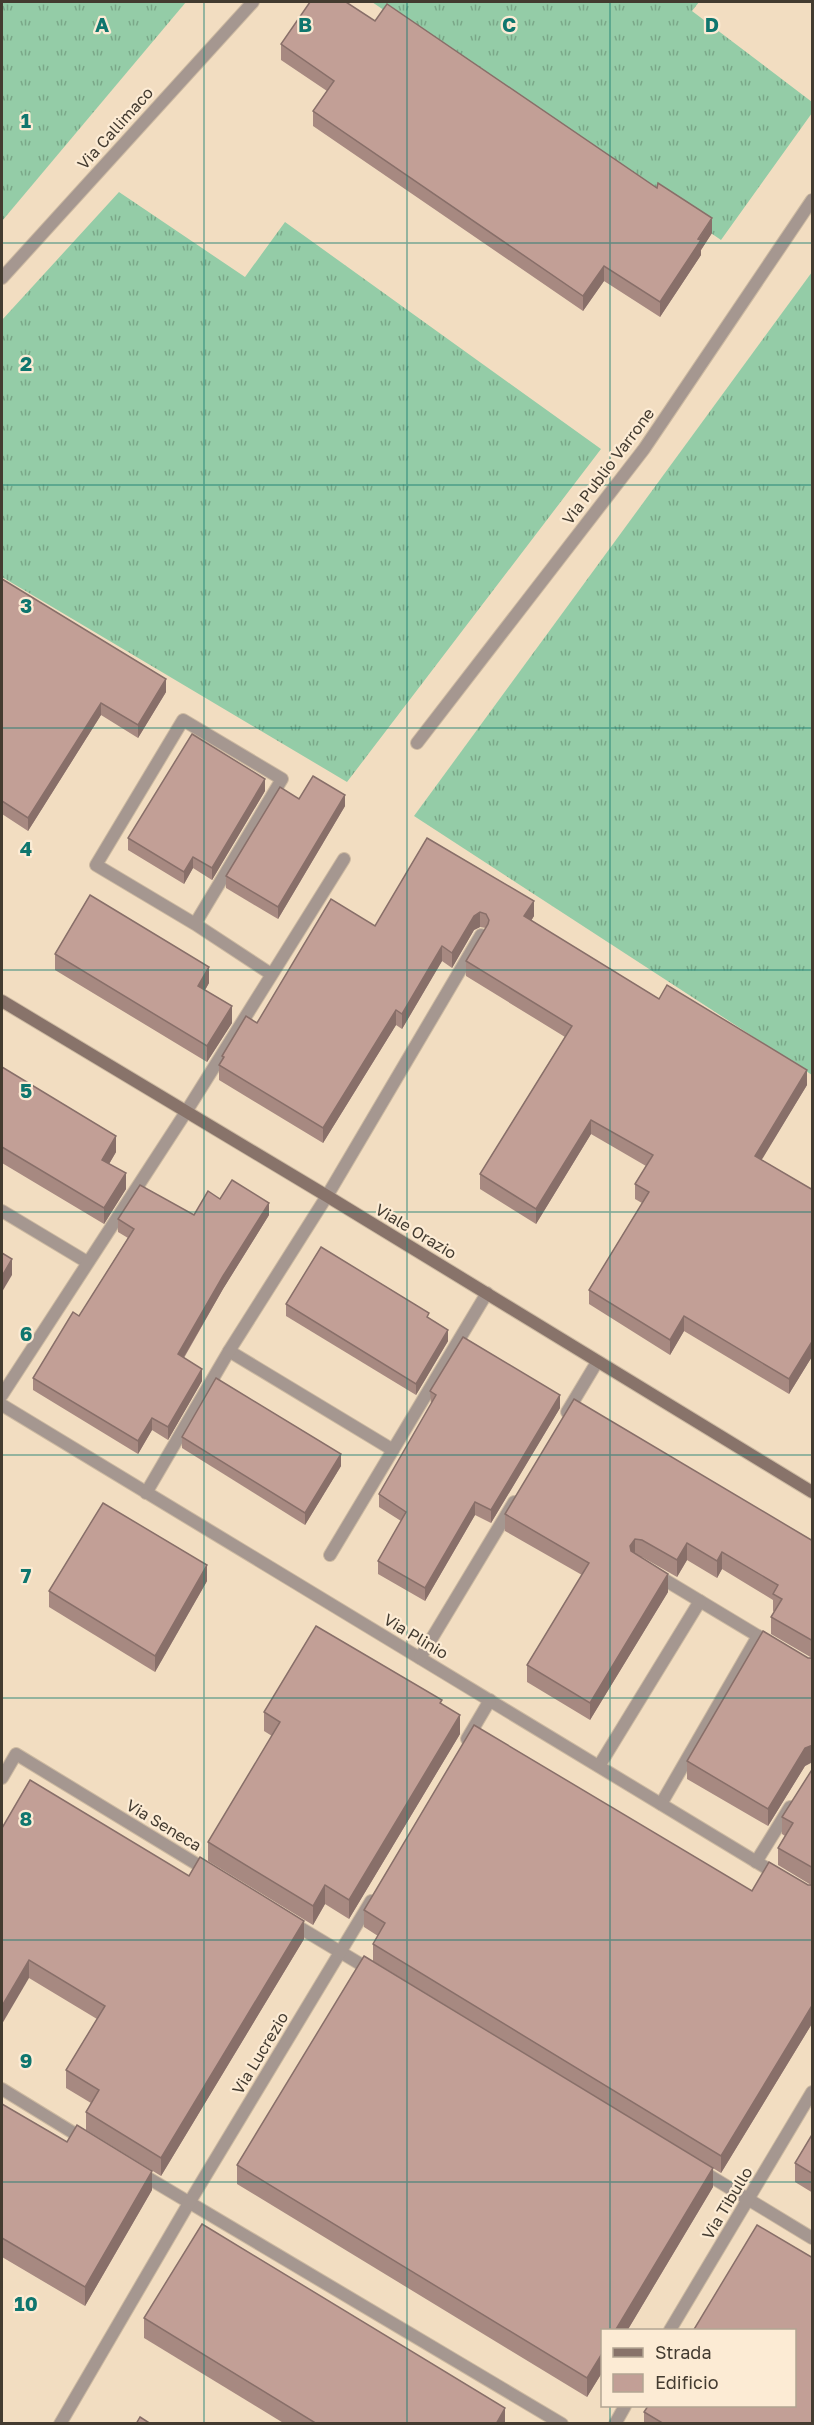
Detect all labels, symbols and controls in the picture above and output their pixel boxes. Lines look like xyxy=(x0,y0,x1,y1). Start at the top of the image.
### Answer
text: A xyxy=(95,12,109,36)
text: B xyxy=(298,12,312,36)
text: C xyxy=(502,12,516,36)
text: D xyxy=(705,12,719,36)
street label: Via Callimaco xyxy=(73,83,157,173)
text: 1 xyxy=(21,108,31,132)
text: 2 xyxy=(20,351,32,375)
street label: Via Publio Varrone xyxy=(558,404,658,528)
text: 3 xyxy=(20,593,32,617)
text: 4 xyxy=(20,836,32,860)
text: 5 xyxy=(20,1078,32,1102)
street label: Viale Orazio xyxy=(372,1199,460,1263)
text: 6 xyxy=(20,1321,32,1345)
text: 7 xyxy=(21,1563,32,1587)
street label: Via Plinio xyxy=(380,1609,452,1663)
street label: Via Seneca xyxy=(123,1795,205,1855)
text: 8 xyxy=(20,1806,32,1830)
street label: Via Lucrezio xyxy=(228,2008,292,2098)
text: 9 xyxy=(20,2048,32,2072)
street label: Via Tibullo xyxy=(697,2163,757,2243)
text: 10 xyxy=(14,2291,38,2315)
legend xyxy=(601,2329,796,2407)
text: Strada xyxy=(655,2341,712,2363)
text: Edificio xyxy=(655,2371,719,2393)

